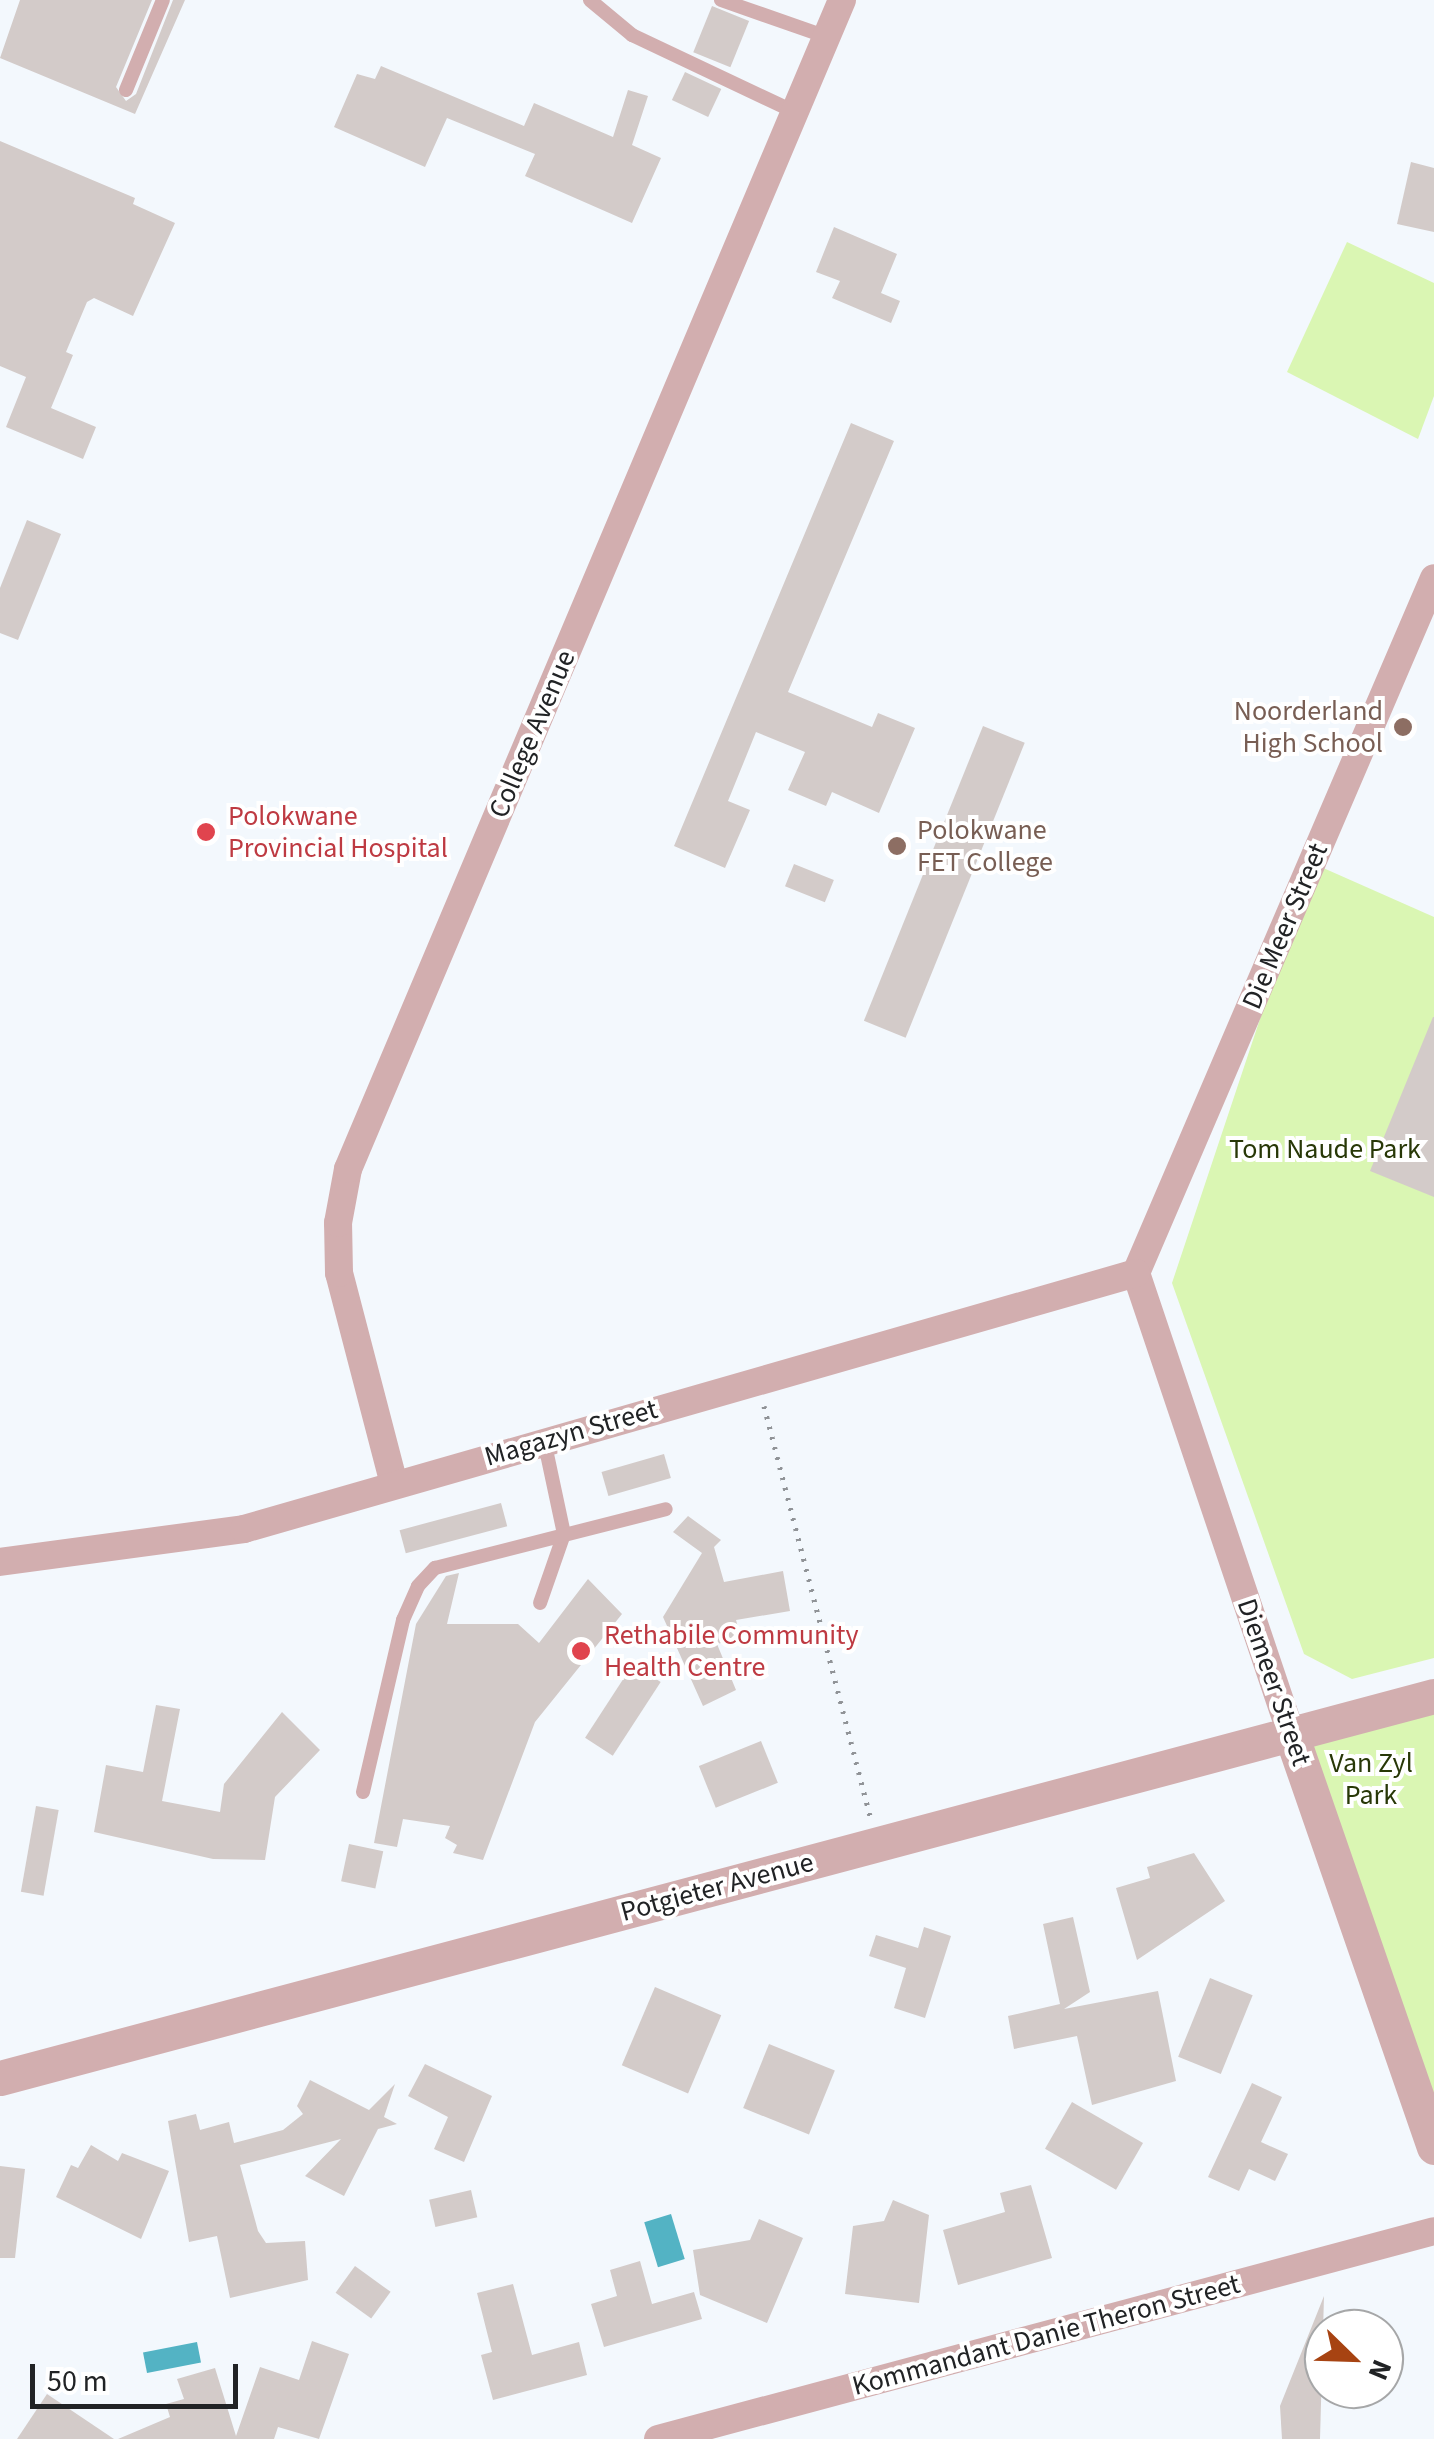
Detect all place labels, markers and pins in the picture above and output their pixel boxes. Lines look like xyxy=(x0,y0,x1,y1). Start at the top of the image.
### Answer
place label: Noorderland High School xyxy=(1234,694,1383,760)
marker: Noorderland High School xyxy=(1392,716,1414,738)
place label: Polokwane Provincial Hospital xyxy=(228,799,448,865)
place label: Polokwane FET College xyxy=(917,813,1053,879)
marker: Polokwane Provincial Hospital xyxy=(193,819,219,845)
marker: Polokwane FET College xyxy=(886,835,908,857)
place label: Rethabile Community Health Centre xyxy=(604,1618,859,1684)
marker: Rethabile Community Health Centre xyxy=(568,1638,594,1664)

